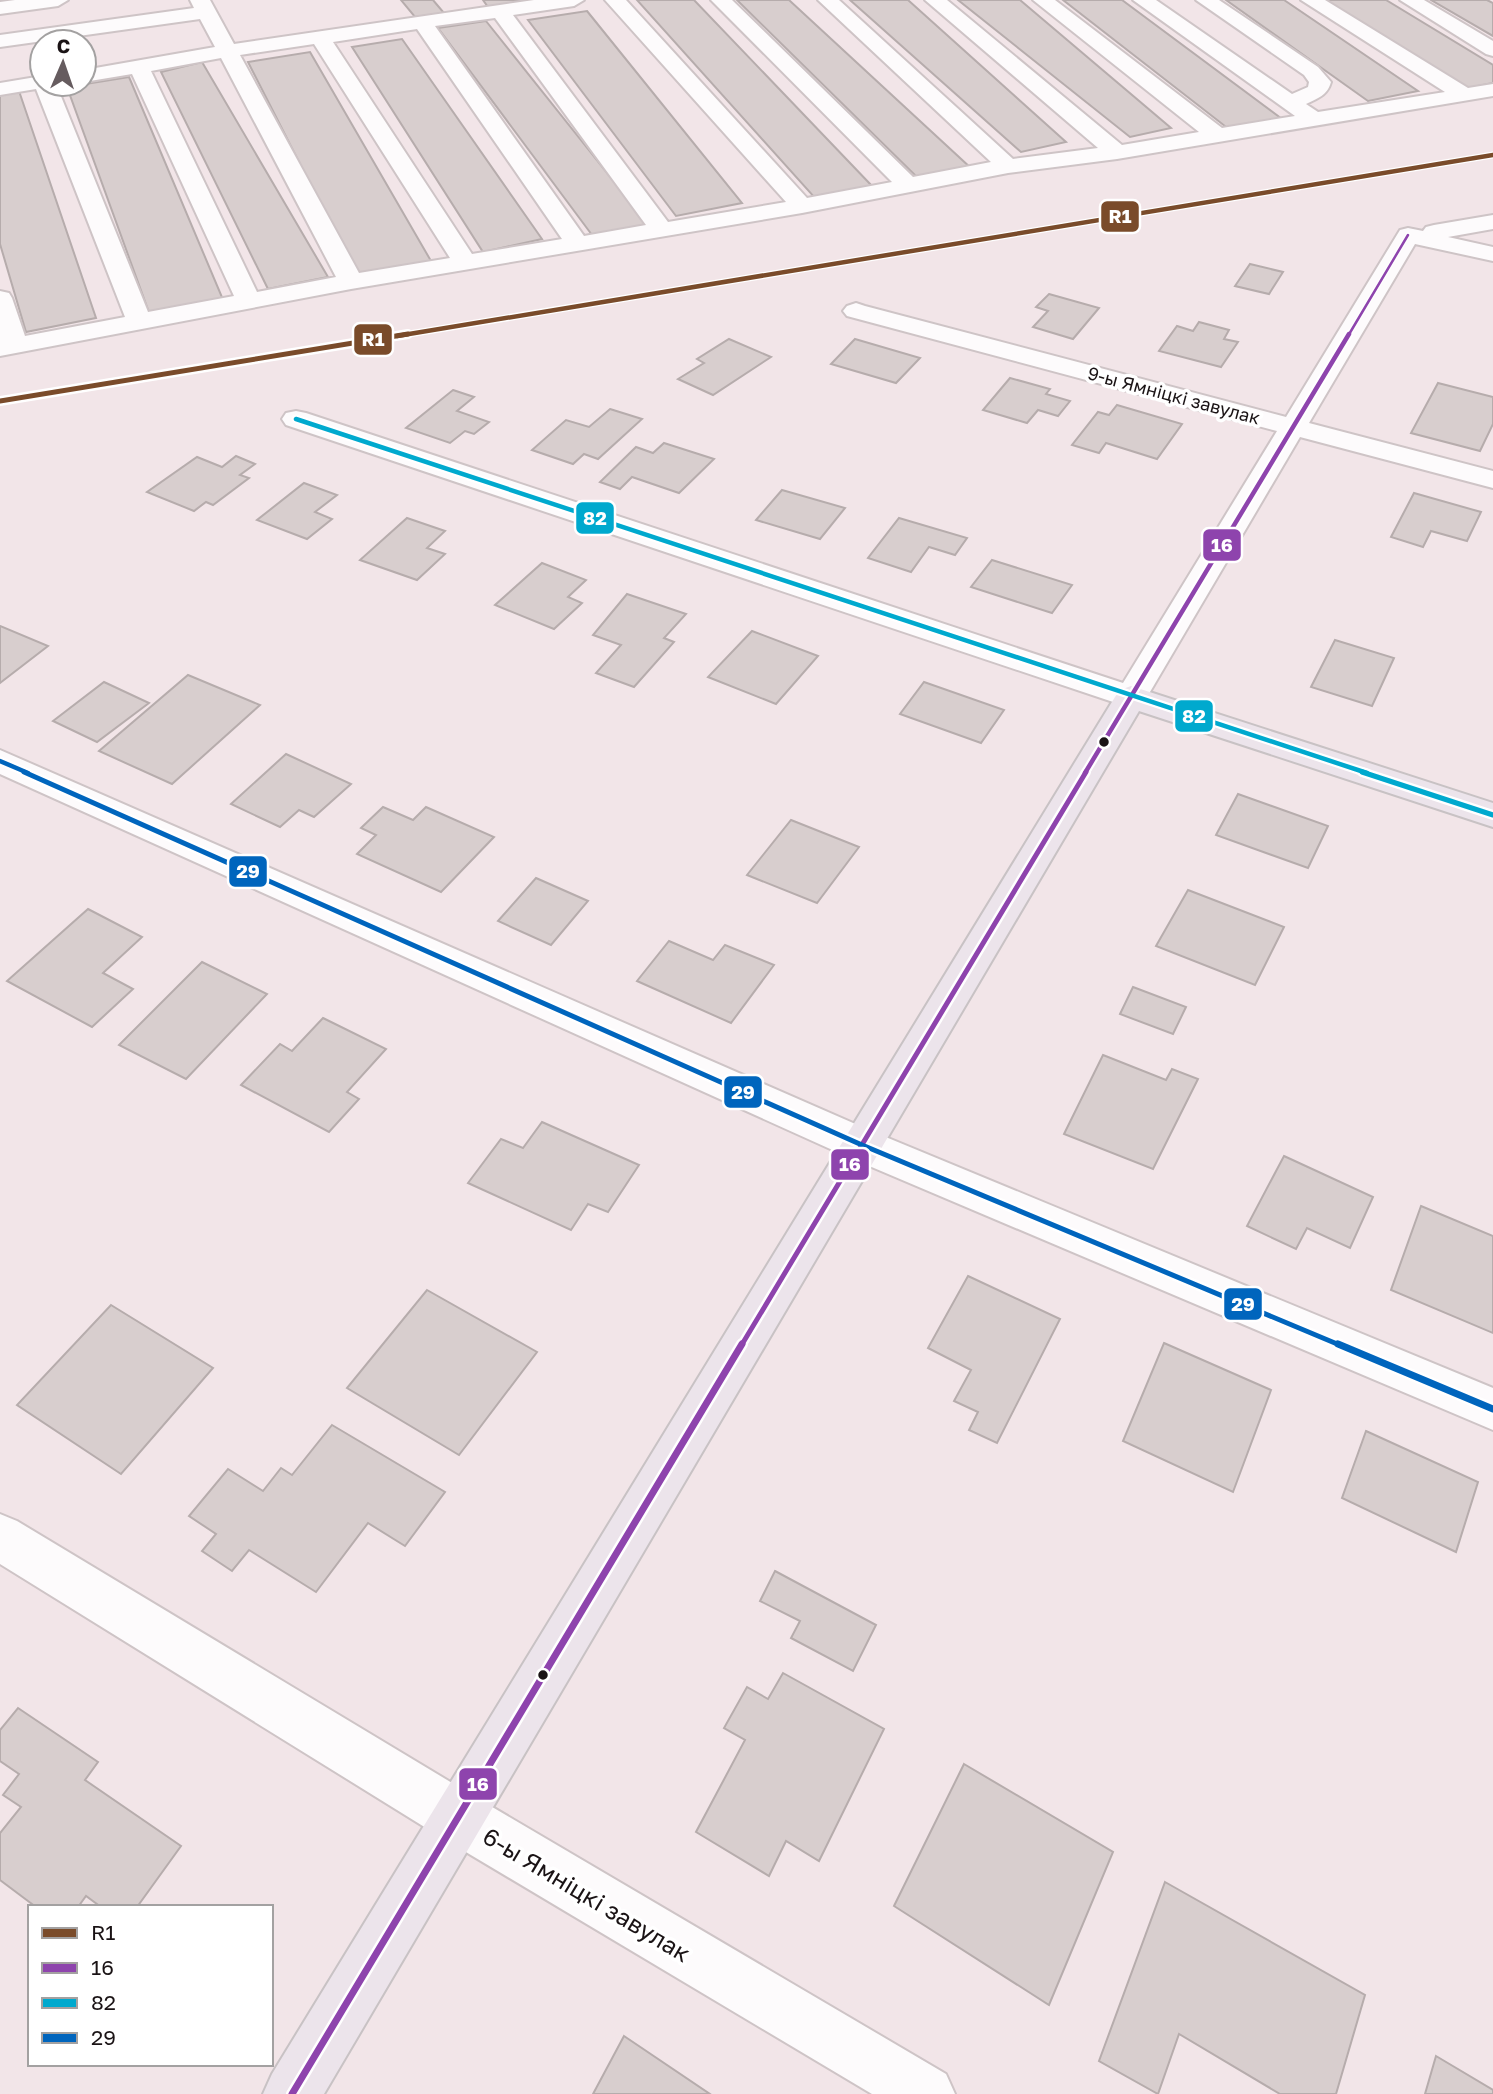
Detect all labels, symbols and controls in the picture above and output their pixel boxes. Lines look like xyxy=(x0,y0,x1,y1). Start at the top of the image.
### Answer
north arrow xyxy=(28,28,98,98)
text: С xyxy=(56,34,71,57)
line badge: R1 xyxy=(1100,200,1140,233)
text: R1 xyxy=(1109,204,1132,227)
line badge: R1 xyxy=(353,323,393,356)
text: R1 xyxy=(362,327,385,350)
street label: 9-ы Ямніцкі завулак xyxy=(1085,361,1263,429)
line badge: 82 xyxy=(575,501,615,535)
text: 82 xyxy=(583,506,607,529)
line badge: 16 xyxy=(1202,528,1242,562)
text: 16 xyxy=(1211,533,1233,556)
line badge: 82 xyxy=(1174,699,1214,733)
text: 82 xyxy=(1182,704,1206,727)
unlabelled marker xyxy=(1097,735,1111,749)
line badge: 29 xyxy=(228,855,268,888)
text: 29 xyxy=(236,859,260,882)
line badge: 29 xyxy=(723,1075,763,1109)
text: 29 xyxy=(731,1080,755,1103)
line badge: 16 xyxy=(830,1148,870,1181)
text: 16 xyxy=(839,1152,861,1175)
line badge: 29 xyxy=(1223,1287,1263,1321)
text: 29 xyxy=(1231,1292,1255,1315)
unlabelled marker xyxy=(536,1668,550,1682)
line badge: 16 xyxy=(458,1767,498,1801)
text: 16 xyxy=(467,1772,489,1795)
street label: 6-ы Ямніцкі завулак xyxy=(478,1821,696,1967)
legend xyxy=(28,1905,273,2066)
text: R1 xyxy=(91,1919,115,1945)
text: 16 xyxy=(91,1954,114,1980)
text: 82 xyxy=(91,1989,116,2015)
text: 29 xyxy=(91,2024,116,2050)

